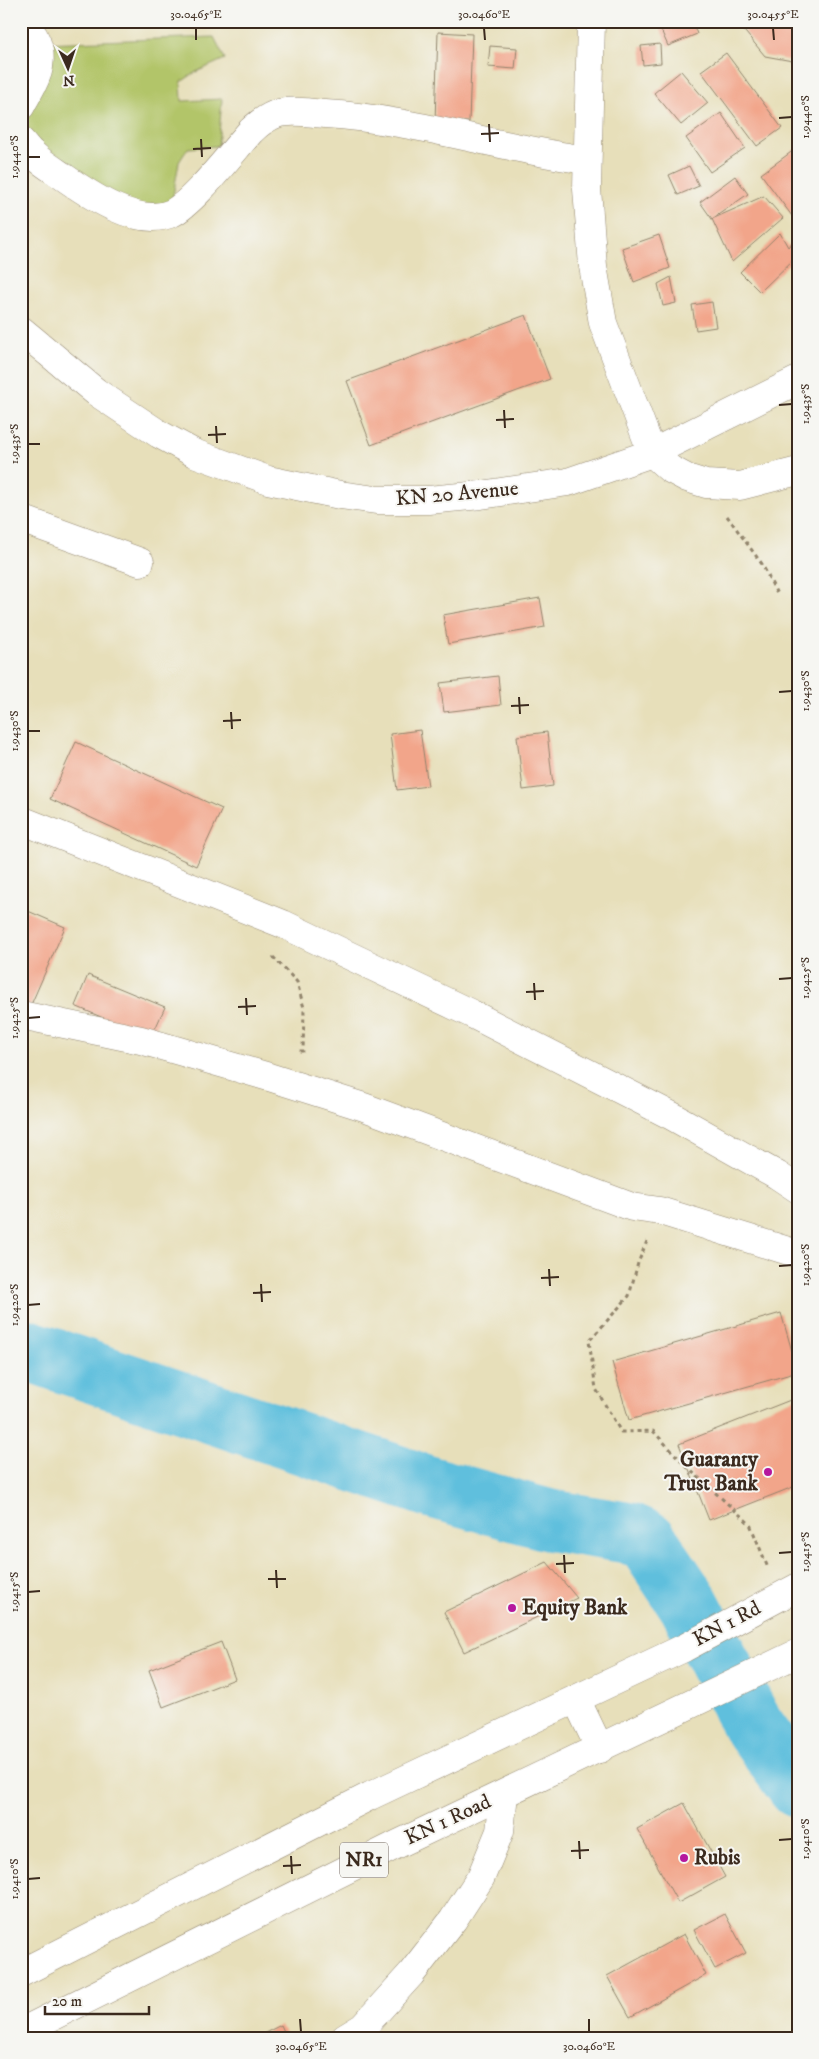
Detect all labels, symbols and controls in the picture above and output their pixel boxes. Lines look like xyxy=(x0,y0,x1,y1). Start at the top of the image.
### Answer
text: 30.0465°E xyxy=(170,7,222,22)
text: 30.0460°E xyxy=(458,7,511,22)
text: 30.0455°E xyxy=(747,7,799,22)
north arrow xyxy=(42,42,92,92)
text: N xyxy=(62,71,75,89)
text: 1.9440°S xyxy=(798,95,813,139)
text: 1.9440°S xyxy=(7,135,22,179)
text: 1.9435°S xyxy=(798,384,813,424)
text: 1.9435°S xyxy=(7,424,22,464)
street label: KN 20 Avenue xyxy=(395,476,520,512)
text: 1.9430°S xyxy=(798,670,813,712)
text: 1.9430°S xyxy=(7,710,22,752)
text: 1.9425°S xyxy=(798,957,813,999)
text: 1.9425°S xyxy=(7,997,22,1039)
text: 1.9420°S xyxy=(798,1244,813,1286)
text: 1.9420°S xyxy=(7,1284,22,1326)
place label: Guaranty Trust Bank xyxy=(663,1447,759,1497)
marker: Guaranty Trust Bank xyxy=(762,1466,774,1478)
text: 1.9415°S xyxy=(798,1532,813,1572)
text: 1.9415°S xyxy=(7,1572,22,1612)
place label: Equity Bank xyxy=(522,1595,628,1621)
street label: KN 1 Rd xyxy=(689,1595,766,1653)
marker: Equity Bank xyxy=(506,1602,518,1614)
street label: KN 1 Road xyxy=(401,1789,496,1851)
text: 1.9410°S xyxy=(798,1818,813,1860)
road number: NR1 xyxy=(340,1842,388,1878)
place label: Rubis xyxy=(694,1845,740,1871)
marker: Rubis xyxy=(678,1852,690,1864)
text: 1.9410°S xyxy=(7,1858,22,1900)
scale bar xyxy=(45,1984,149,2016)
text: 20 m xyxy=(52,1992,82,2011)
text: 30.0465°E xyxy=(275,2039,327,2054)
text: 30.0460°E xyxy=(563,2039,616,2054)

